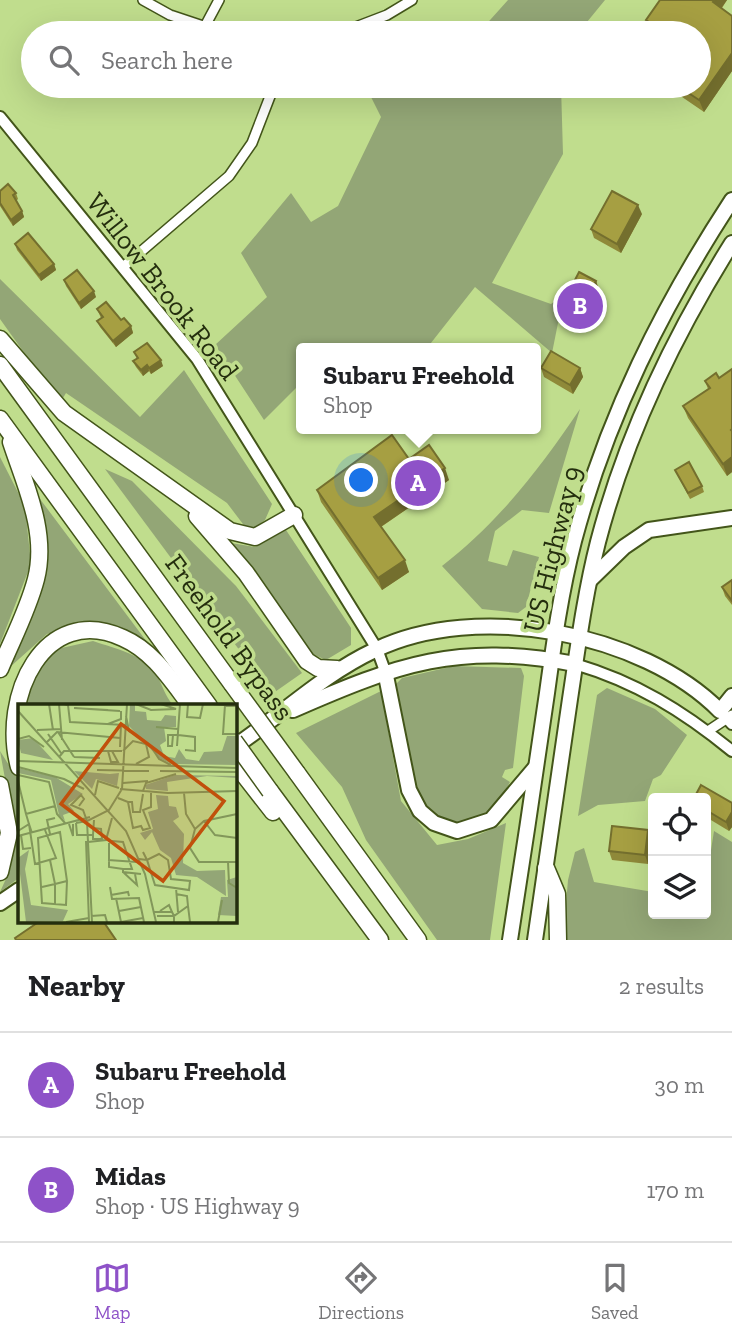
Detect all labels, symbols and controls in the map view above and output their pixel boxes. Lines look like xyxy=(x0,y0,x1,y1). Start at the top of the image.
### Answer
search box xyxy=(21,21,711,98)
icon: search xyxy=(45,41,83,79)
text: Search here xyxy=(101,44,233,76)
street label: Willow Brook Road xyxy=(79,186,246,386)
pin: B xyxy=(557,280,603,332)
popup xyxy=(296,343,541,434)
text: Subaru Freehold xyxy=(323,359,514,391)
text: Shop xyxy=(323,391,373,419)
pin: A xyxy=(395,457,441,509)
your location xyxy=(344,463,378,497)
street label: US Highway 9 xyxy=(516,463,589,636)
street label: Freehold Bypass xyxy=(158,548,301,727)
inset map xyxy=(18,704,236,922)
map controls xyxy=(648,793,711,919)
button: locate xyxy=(648,793,711,856)
button: layers xyxy=(648,856,711,919)
text: Nearby xyxy=(28,968,125,1004)
text: 2 results xyxy=(619,972,704,1000)
text: Subaru Freehold xyxy=(95,1055,286,1087)
text: A xyxy=(43,1071,59,1099)
text: 30 m xyxy=(654,1071,704,1099)
text: Shop xyxy=(95,1087,145,1115)
text: Midas xyxy=(95,1160,166,1192)
text: B xyxy=(44,1176,58,1204)
text: 170 m xyxy=(646,1176,704,1204)
text: Shop · US Highway 9 xyxy=(95,1192,300,1220)
tab: Map xyxy=(93,1259,131,1324)
tab: Directions xyxy=(318,1259,404,1324)
tab: Saved xyxy=(591,1259,639,1324)

